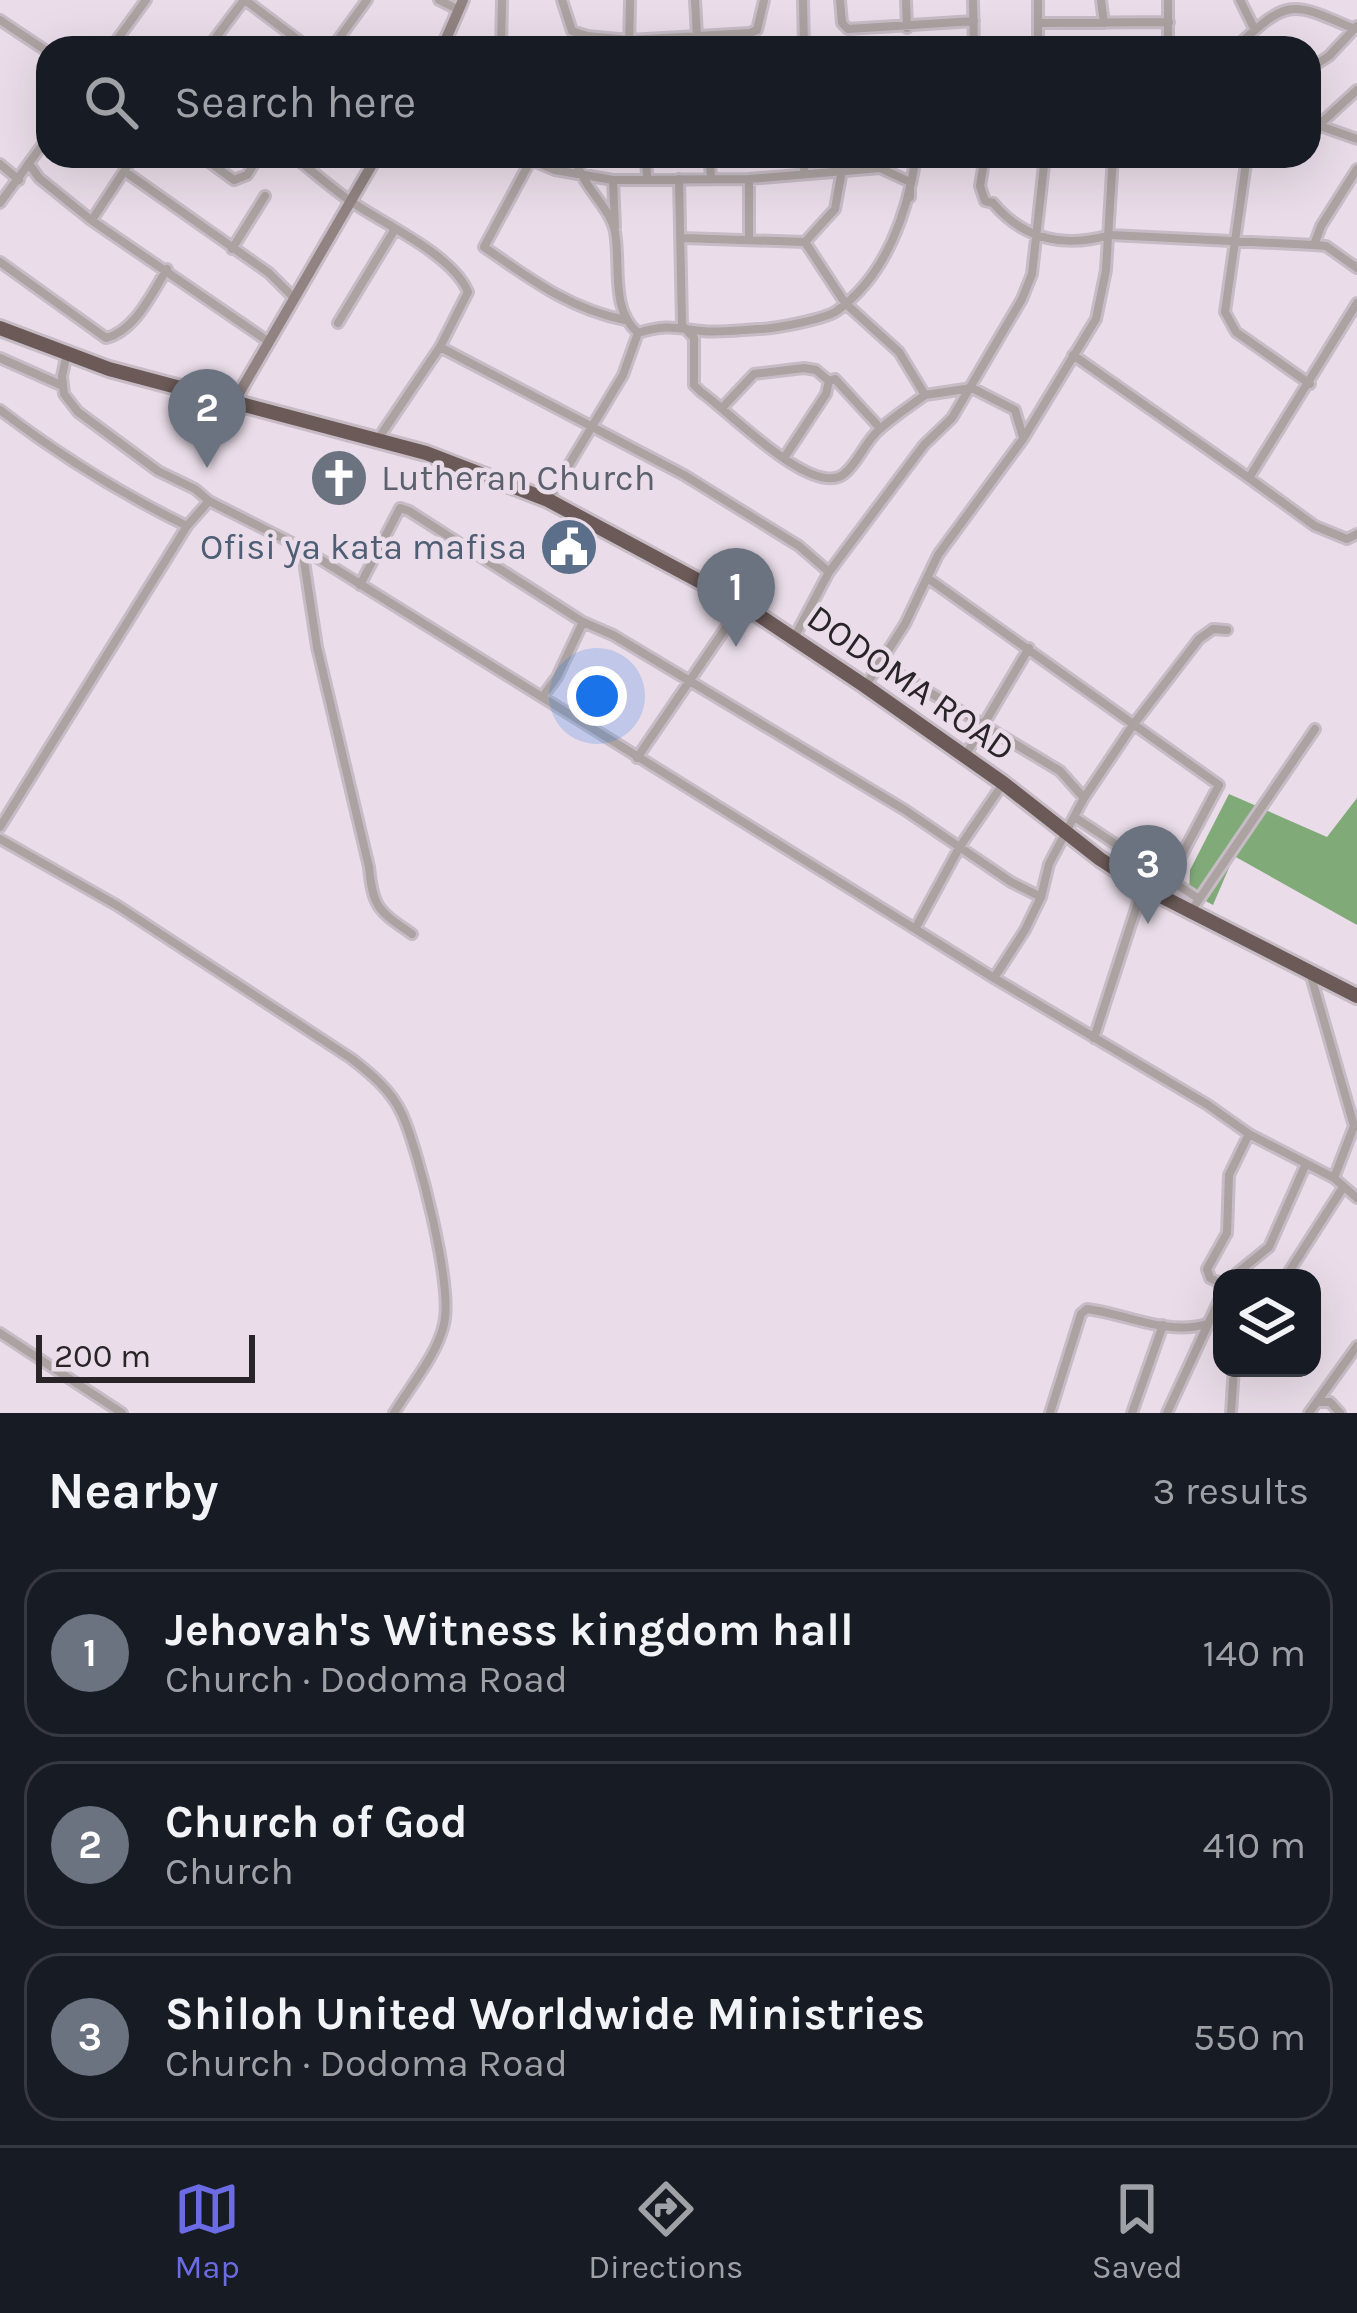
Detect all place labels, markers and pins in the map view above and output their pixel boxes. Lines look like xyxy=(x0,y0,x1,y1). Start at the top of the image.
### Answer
pin: 2 xyxy=(168,369,246,468)
church icon: Lutheran Church xyxy=(308,447,370,509)
place label: Lutheran Church xyxy=(381,457,655,499)
public building icon: Ofisi ya kata mafisa xyxy=(538,516,600,578)
place label: Ofisi ya kata mafisa xyxy=(200,526,527,568)
pin: 1 xyxy=(697,548,775,647)
pin: 3 xyxy=(1109,825,1187,924)

